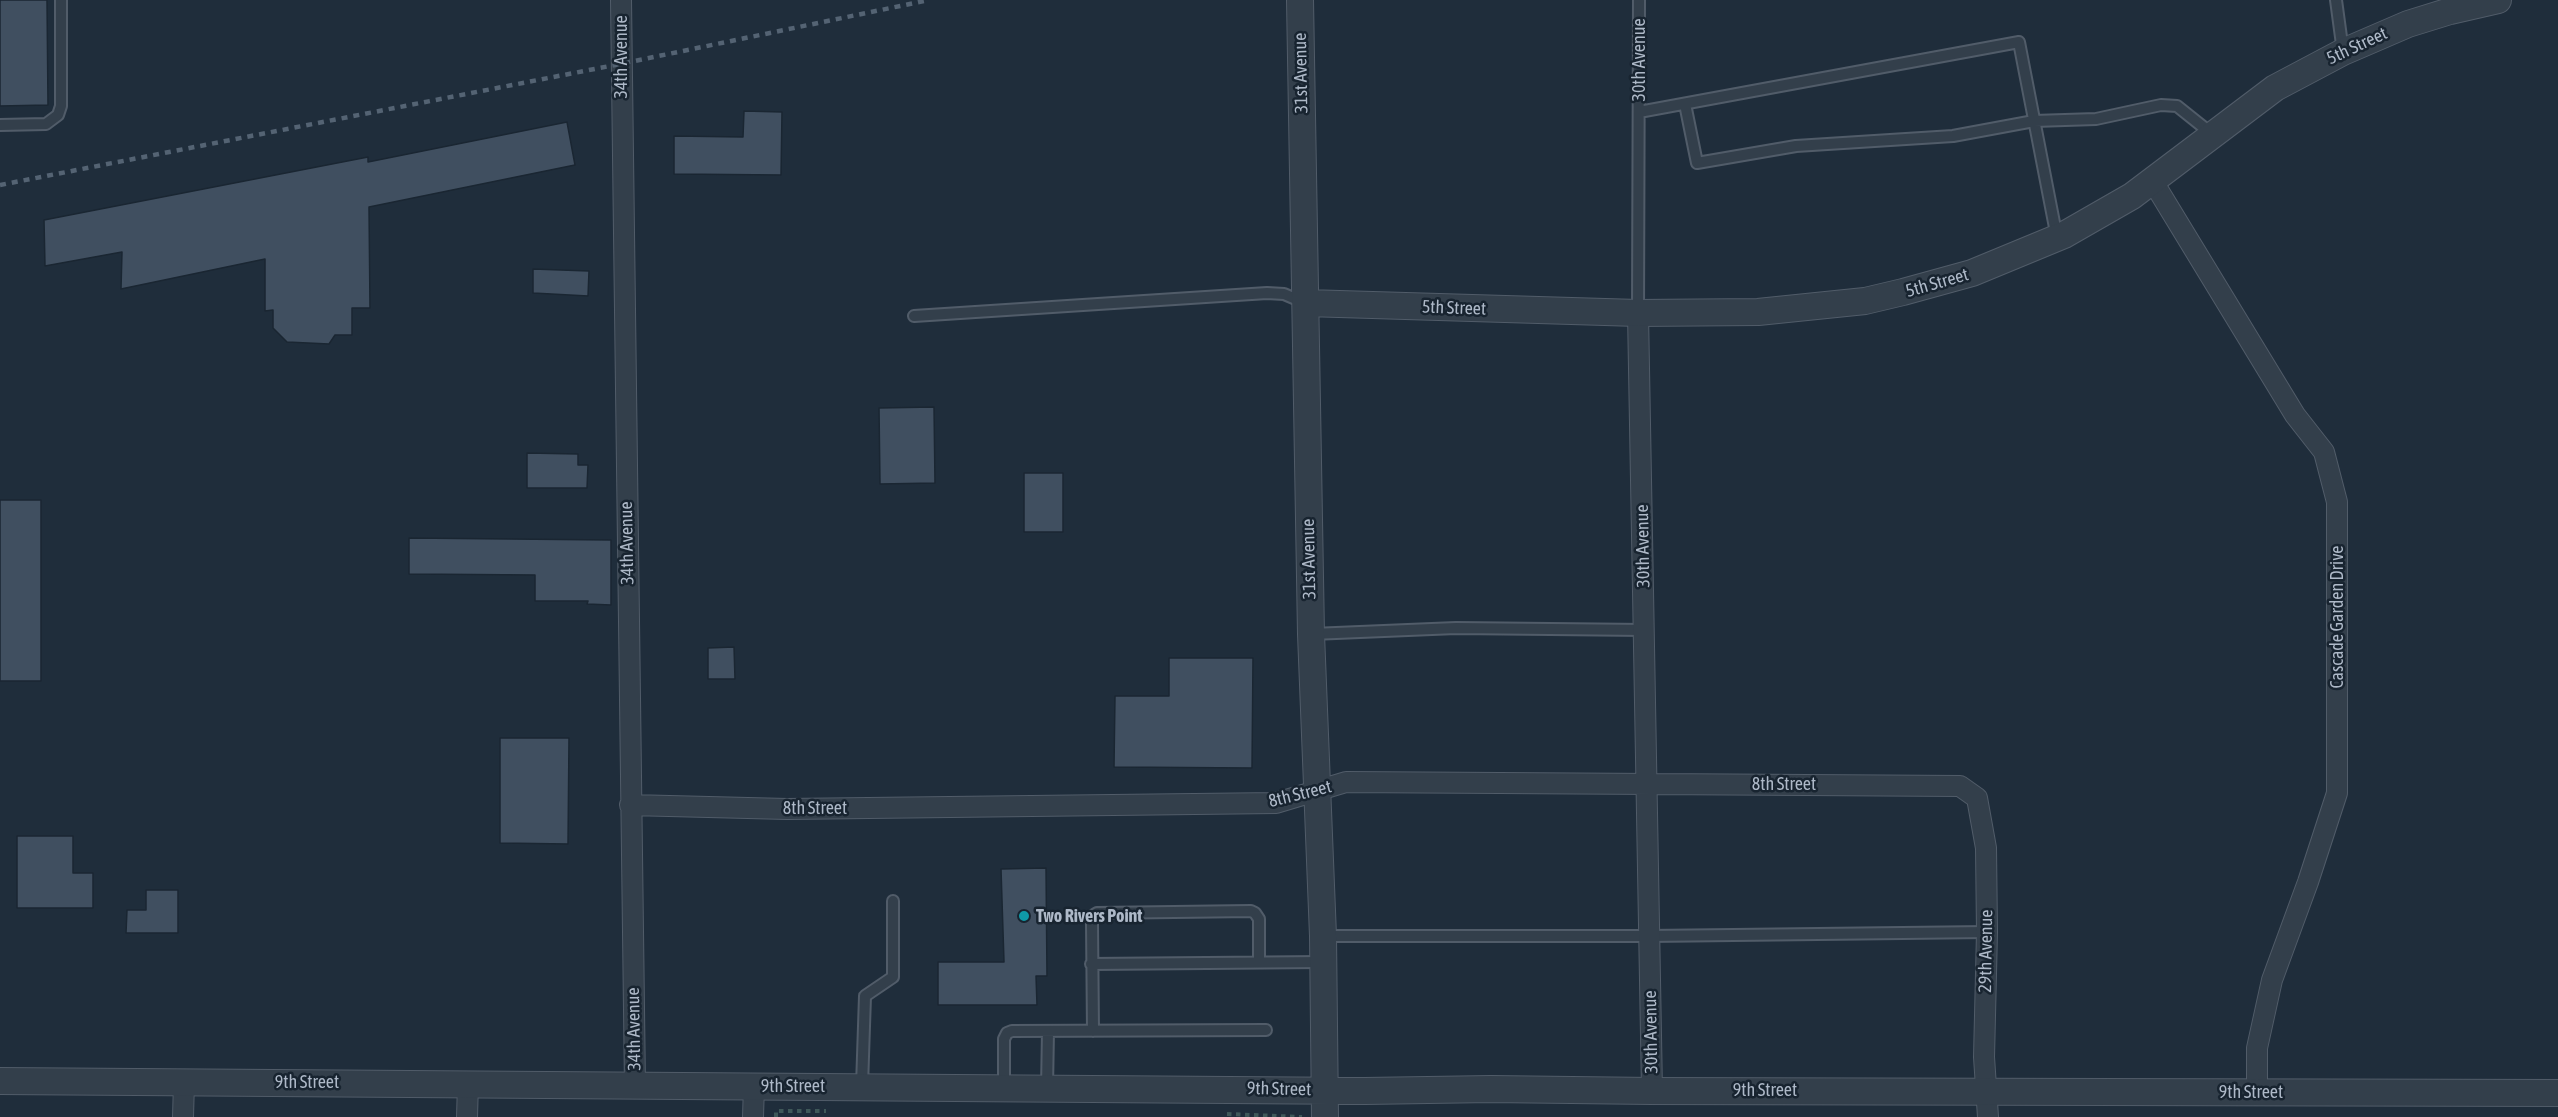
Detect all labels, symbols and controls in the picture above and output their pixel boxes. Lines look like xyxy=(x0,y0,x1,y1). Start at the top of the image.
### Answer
street label: 34th Avenue xyxy=(610,15,632,99)
street label: 30th Avenue xyxy=(1628,18,1650,102)
street label: 5th Street xyxy=(2323,23,2391,69)
street label: 31st Avenue xyxy=(1289,32,1313,114)
street label: 5th Street xyxy=(1903,264,1971,302)
street label: 5th Street xyxy=(1421,296,1487,320)
street label: 34th Avenue xyxy=(615,501,639,585)
street label: 30th Avenue xyxy=(1631,504,1655,588)
street label: 31st Avenue xyxy=(1297,518,1321,600)
street label: Cascade Garden Drive xyxy=(2326,545,2348,689)
street label: 8th Street xyxy=(1752,773,1816,795)
street label: 8th Street xyxy=(1266,776,1334,812)
street label: 8th Street xyxy=(783,797,847,819)
place label: Two Rivers Point xyxy=(1036,905,1143,927)
marker: Two Rivers Point xyxy=(1017,909,1031,923)
street label: 29th Avenue xyxy=(1974,909,1998,993)
street label: 34th Avenue xyxy=(622,987,646,1071)
street label: 30th Avenue xyxy=(1639,990,1663,1074)
street label: 9th Street xyxy=(275,1071,339,1093)
street label: 9th Street xyxy=(761,1075,825,1097)
street label: 9th Street xyxy=(1247,1078,1311,1100)
street label: 9th Street xyxy=(1733,1079,1797,1101)
street label: 9th Street xyxy=(2219,1081,2283,1103)

